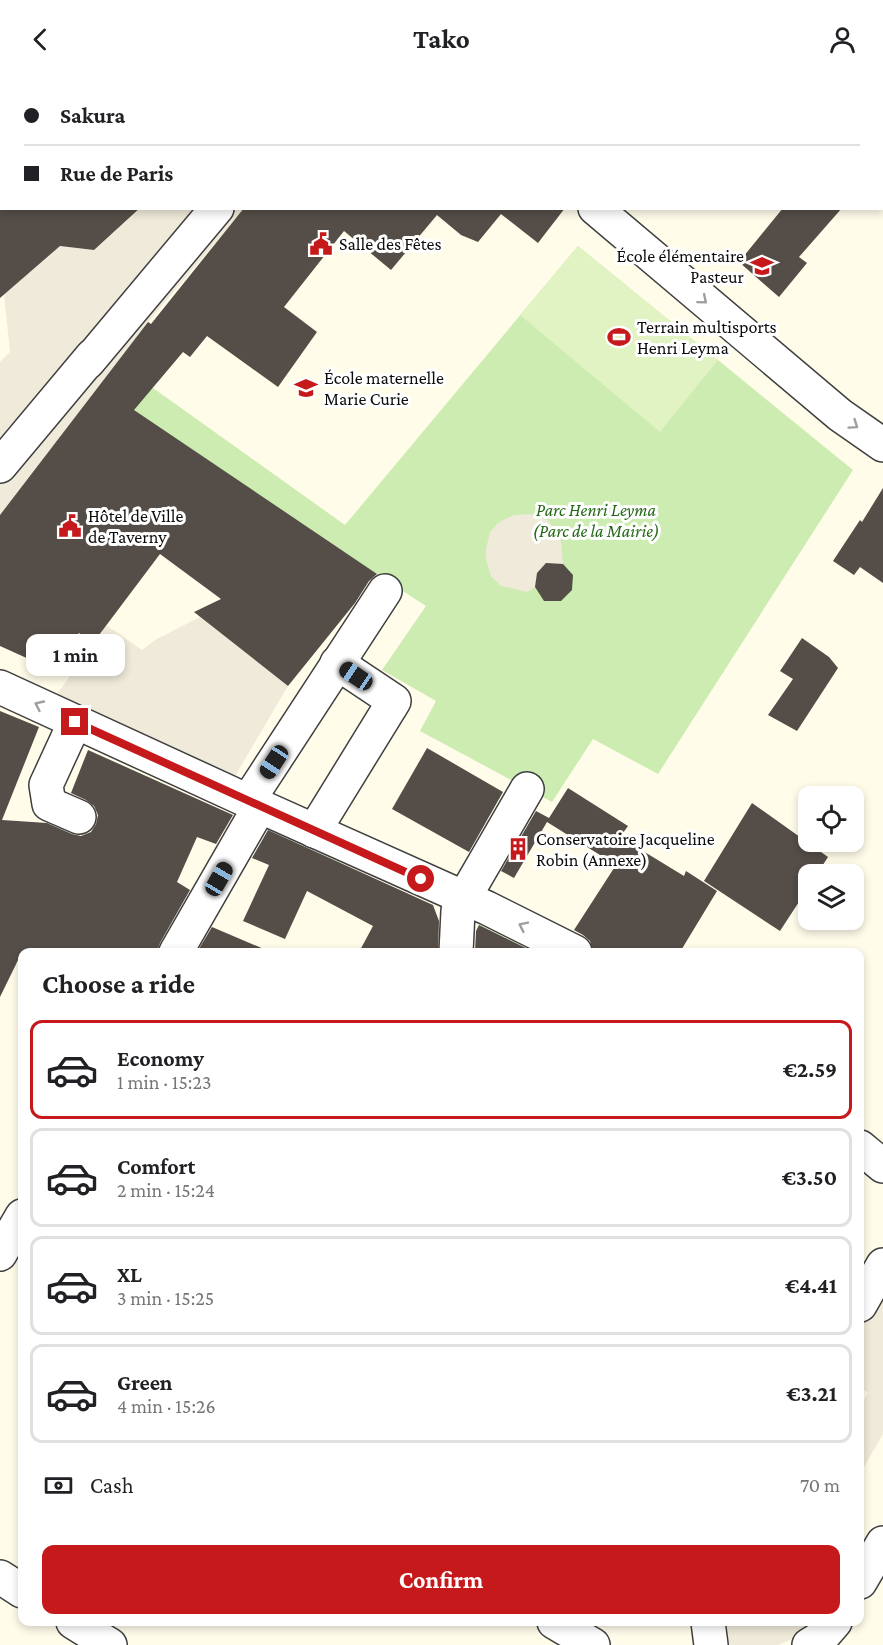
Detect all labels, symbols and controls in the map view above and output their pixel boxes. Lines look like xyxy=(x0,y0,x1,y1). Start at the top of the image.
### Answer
icon: back xyxy=(24,23,57,56)
icon: person xyxy=(826,23,859,56)
text: Tako xyxy=(413,24,470,54)
text: Sakura xyxy=(60,103,125,128)
text: Rue de Paris xyxy=(60,161,173,186)
public building icon: Salle des Fêtes xyxy=(308,231,334,257)
place label: Salle des Fêtes xyxy=(339,234,442,254)
place label: École élémentaire Pasteur xyxy=(616,246,745,287)
school or university icon: École élémentaire Pasteur xyxy=(749,253,775,279)
one-way arrow xyxy=(696,293,707,304)
place label: Terrain multisports Henri Leyma xyxy=(637,317,777,358)
sports icon: Terrain multisports Henri Leyma xyxy=(606,324,632,350)
place label: École maternelle Marie Curie xyxy=(324,368,444,409)
school or university icon: École maternelle Marie Curie xyxy=(293,375,319,401)
one-way arrow xyxy=(847,418,858,429)
park label: Parc Henri Leyma (Parc de la Mairie) xyxy=(533,500,659,542)
place label: Hôtel de Ville de Taverny xyxy=(88,506,184,547)
public building icon: Hôtel de Ville de Taverny xyxy=(57,513,83,539)
callout: 1 min xyxy=(26,635,124,677)
text: 1 min xyxy=(53,644,98,666)
car xyxy=(336,658,376,694)
one-way arrow xyxy=(35,700,46,712)
route end xyxy=(61,708,88,735)
car xyxy=(257,742,291,782)
map controls xyxy=(798,786,864,930)
button: locate xyxy=(798,786,864,852)
place label: Conservatoire Jacqueline Robin (Annexe) xyxy=(536,829,715,871)
building icon: Conservatoire Jacqueline Robin (Annexe) xyxy=(505,836,531,862)
car xyxy=(202,859,236,899)
button: layers xyxy=(798,864,864,930)
route start xyxy=(407,865,434,892)
one-way arrow xyxy=(518,922,529,933)
text: Choose a ride xyxy=(42,969,195,999)
icon: car xyxy=(45,1043,99,1097)
text: Economy xyxy=(117,1046,204,1071)
text: €2.59 xyxy=(783,1057,837,1082)
text: 1 min · 15:23 xyxy=(117,1071,211,1093)
icon: car xyxy=(45,1151,99,1205)
text: Comfort xyxy=(117,1154,195,1179)
text: €3.50 xyxy=(782,1165,837,1190)
text: 2 min · 15:24 xyxy=(117,1179,215,1201)
icon: car xyxy=(45,1259,99,1313)
text: XL xyxy=(117,1262,142,1287)
text: €4.41 xyxy=(785,1273,837,1298)
text: 3 min · 15:25 xyxy=(117,1287,214,1309)
icon: car xyxy=(45,1367,99,1421)
text: Green xyxy=(117,1370,173,1395)
text: €3.21 xyxy=(786,1381,837,1406)
text: 4 min · 15:26 xyxy=(117,1395,216,1417)
icon: cash xyxy=(42,1469,75,1502)
text: Cash xyxy=(90,1473,134,1498)
text: 70 m xyxy=(800,1474,840,1496)
button: Confirm xyxy=(42,1545,840,1614)

